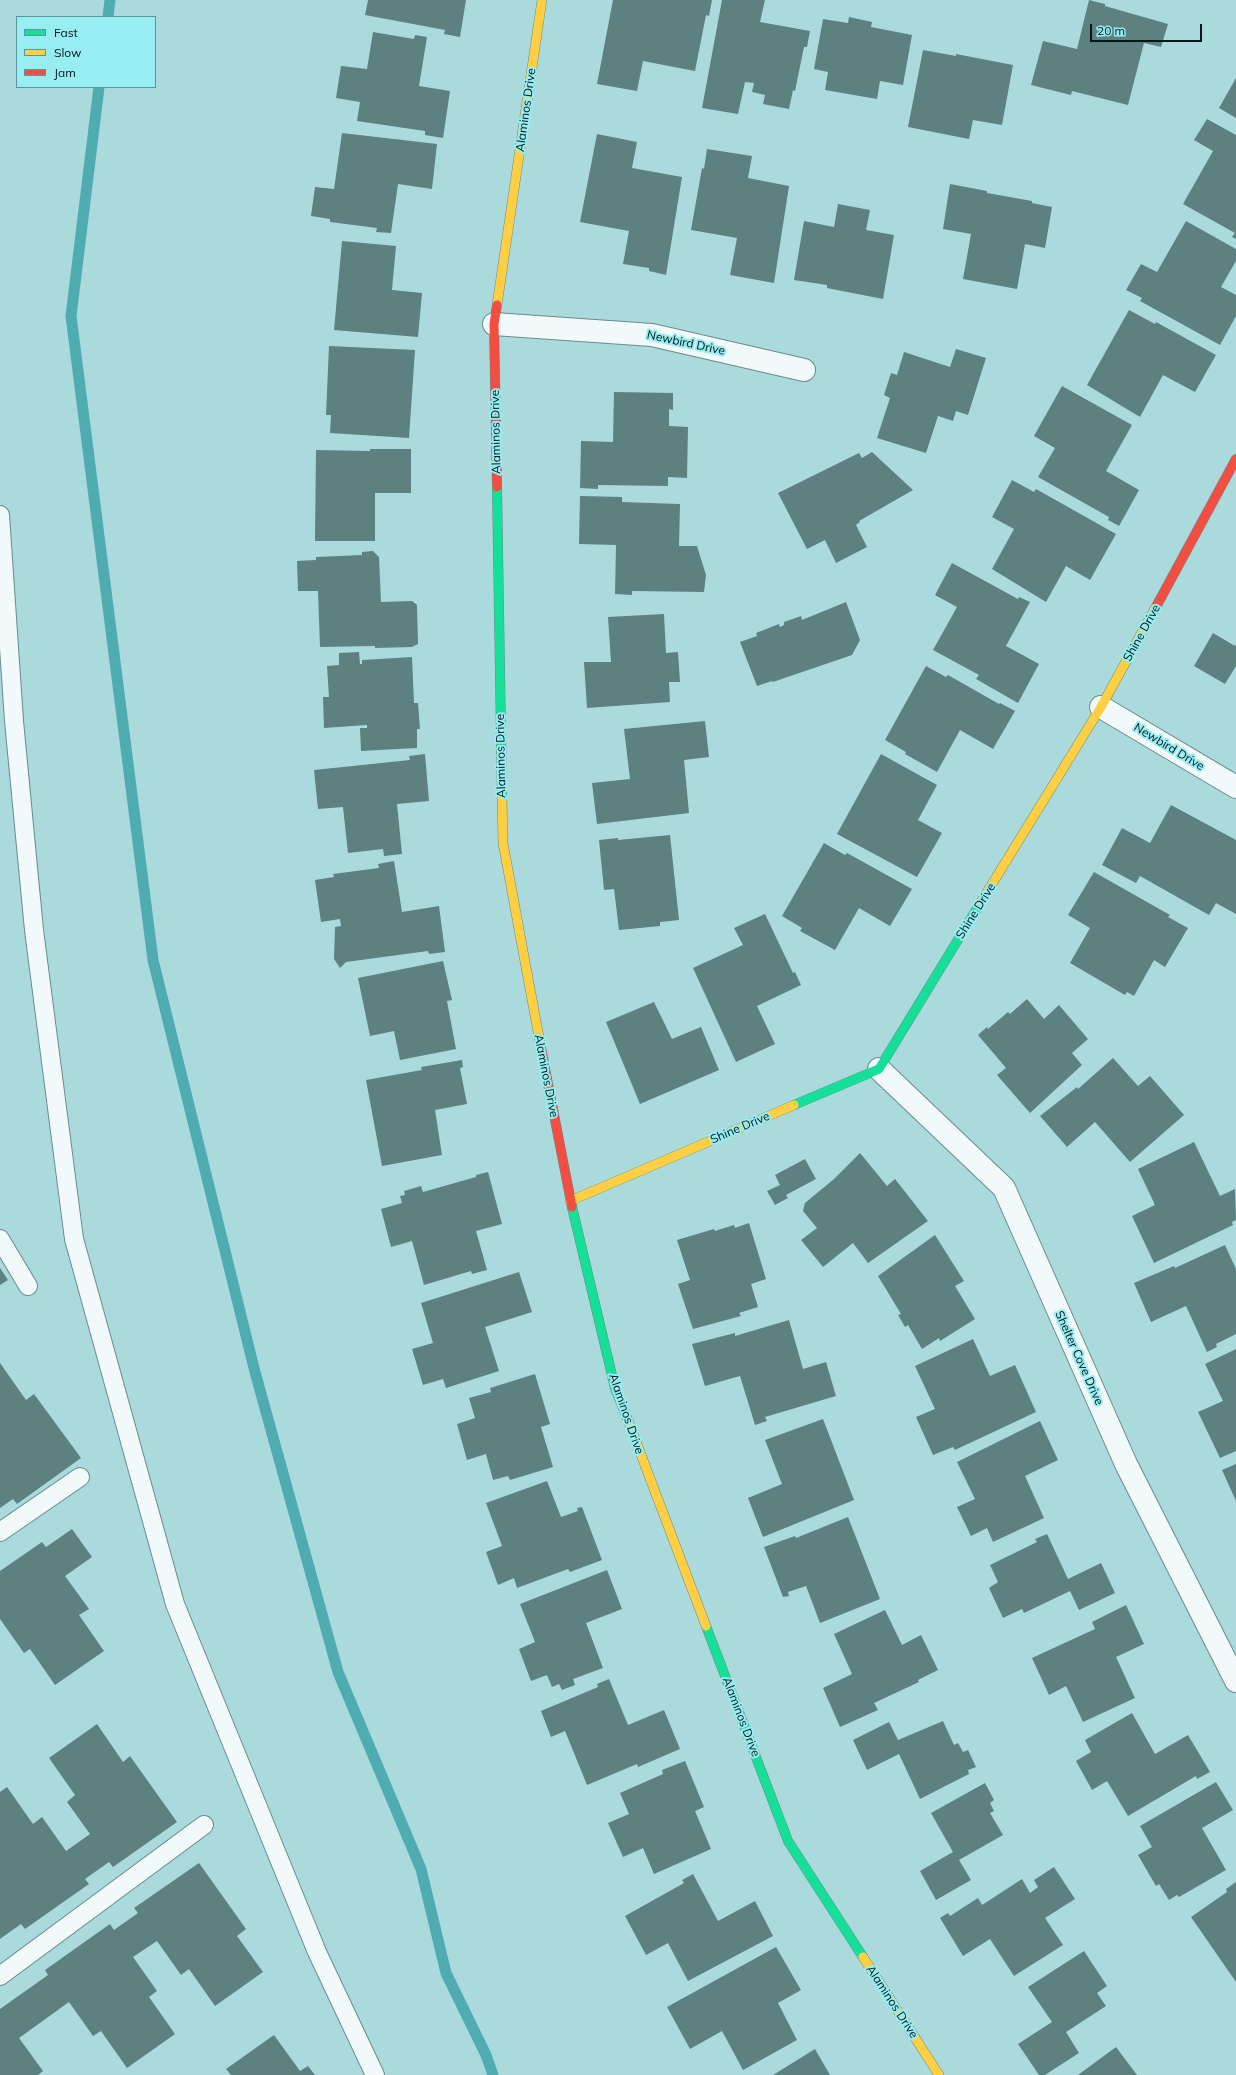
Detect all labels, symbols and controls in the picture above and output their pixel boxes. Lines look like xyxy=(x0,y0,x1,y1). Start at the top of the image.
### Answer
legend xyxy=(16,16,156,88)
scale bar xyxy=(1092,16,1204,42)
text: 20 m xyxy=(1097,23,1125,38)
text: Fast xyxy=(54,25,78,40)
text: Slow xyxy=(54,45,82,60)
text: Jam xyxy=(54,65,76,80)
street label: Alaminos Drive xyxy=(513,67,539,153)
street label: Newbird Drive xyxy=(646,328,726,358)
street label: Alaminos Drive xyxy=(488,390,504,474)
street label: Shine Drive xyxy=(1120,602,1164,664)
street label: Alaminos Drive xyxy=(493,714,509,798)
street label: Newbird Drive xyxy=(1131,720,1207,774)
street label: Shine Drive xyxy=(953,880,999,942)
street label: Alaminos Drive xyxy=(531,1033,561,1119)
street label: Shine Drive xyxy=(708,1109,772,1147)
street label: Shelter Cove Drive xyxy=(1052,1309,1106,1407)
street label: Alaminos Drive xyxy=(605,1372,647,1456)
street label: Alaminos Drive xyxy=(719,1675,763,1759)
street label: Alaminos Drive xyxy=(863,1963,921,2041)

